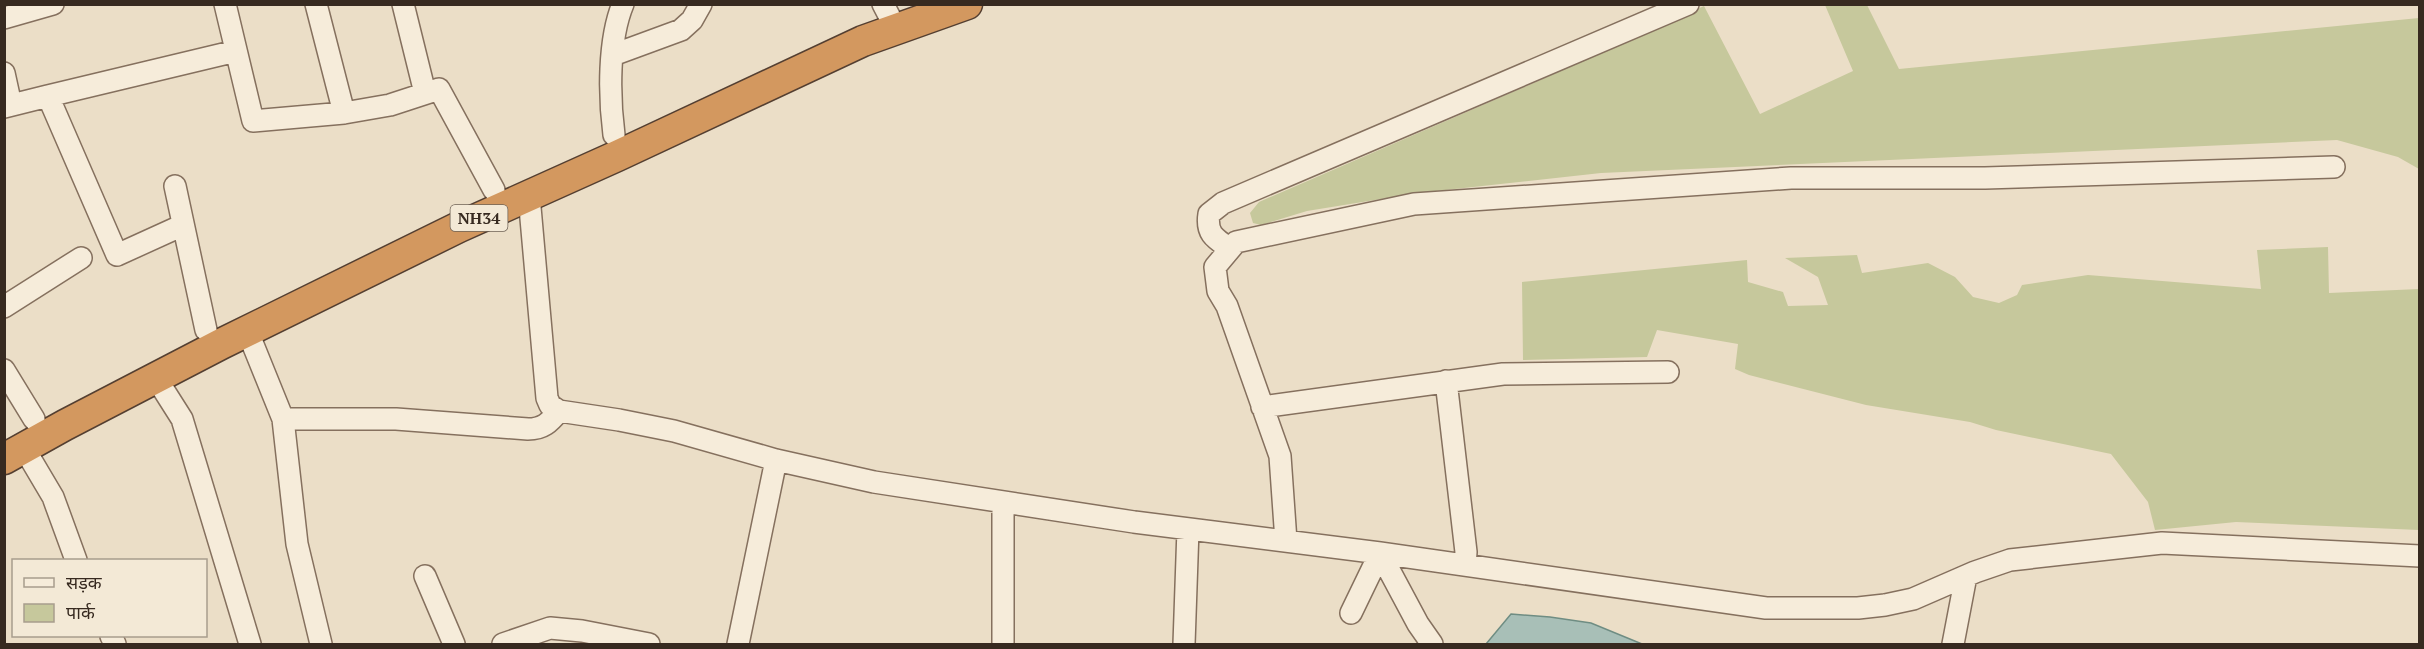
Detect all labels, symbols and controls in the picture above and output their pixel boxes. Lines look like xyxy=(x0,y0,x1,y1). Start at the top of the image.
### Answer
road number: NH34 xyxy=(450,205,508,231)
legend xyxy=(12,559,207,637)
text: सड़क xyxy=(66,570,103,594)
text: पार्क xyxy=(66,600,96,624)

